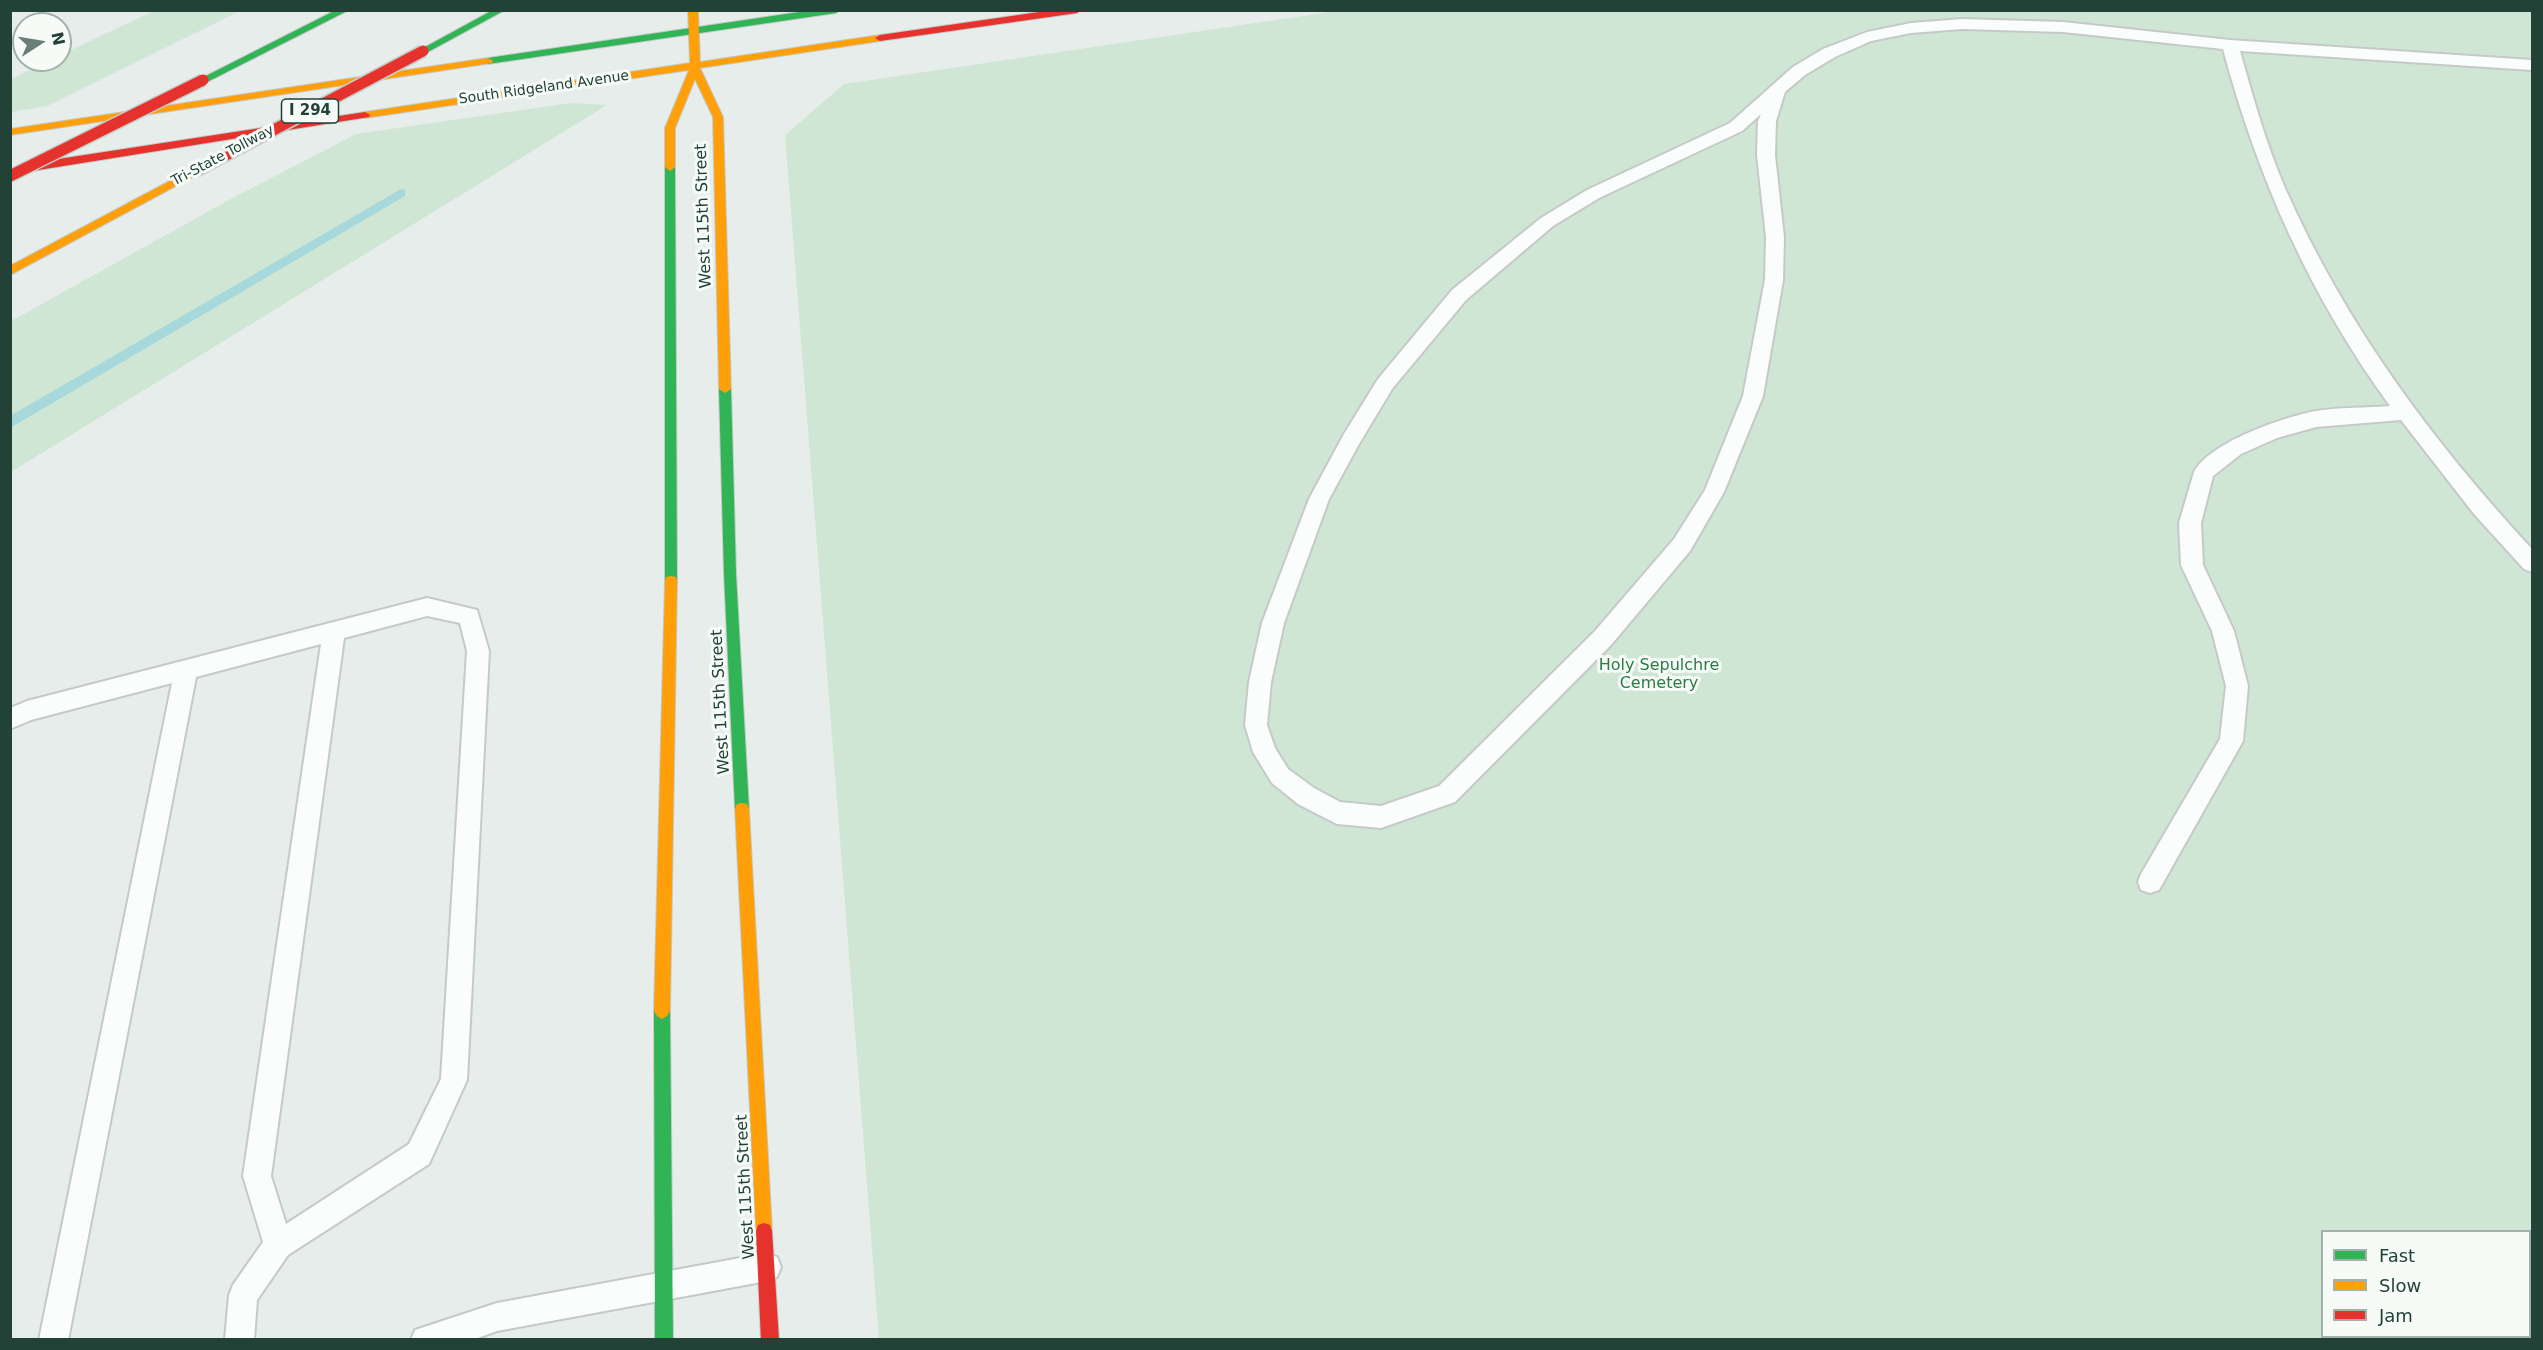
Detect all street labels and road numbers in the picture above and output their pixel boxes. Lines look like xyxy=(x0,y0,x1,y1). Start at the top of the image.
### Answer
street label: South Ridgeland Avenue xyxy=(458,68,630,108)
road number: I 294 xyxy=(282,99,338,123)
street label: Tri-State Tollway xyxy=(169,122,277,190)
street label: West 115th Street xyxy=(692,143,716,289)
street label: West 115th Street xyxy=(708,629,734,775)
street label: West 115th Street xyxy=(733,1114,759,1260)

